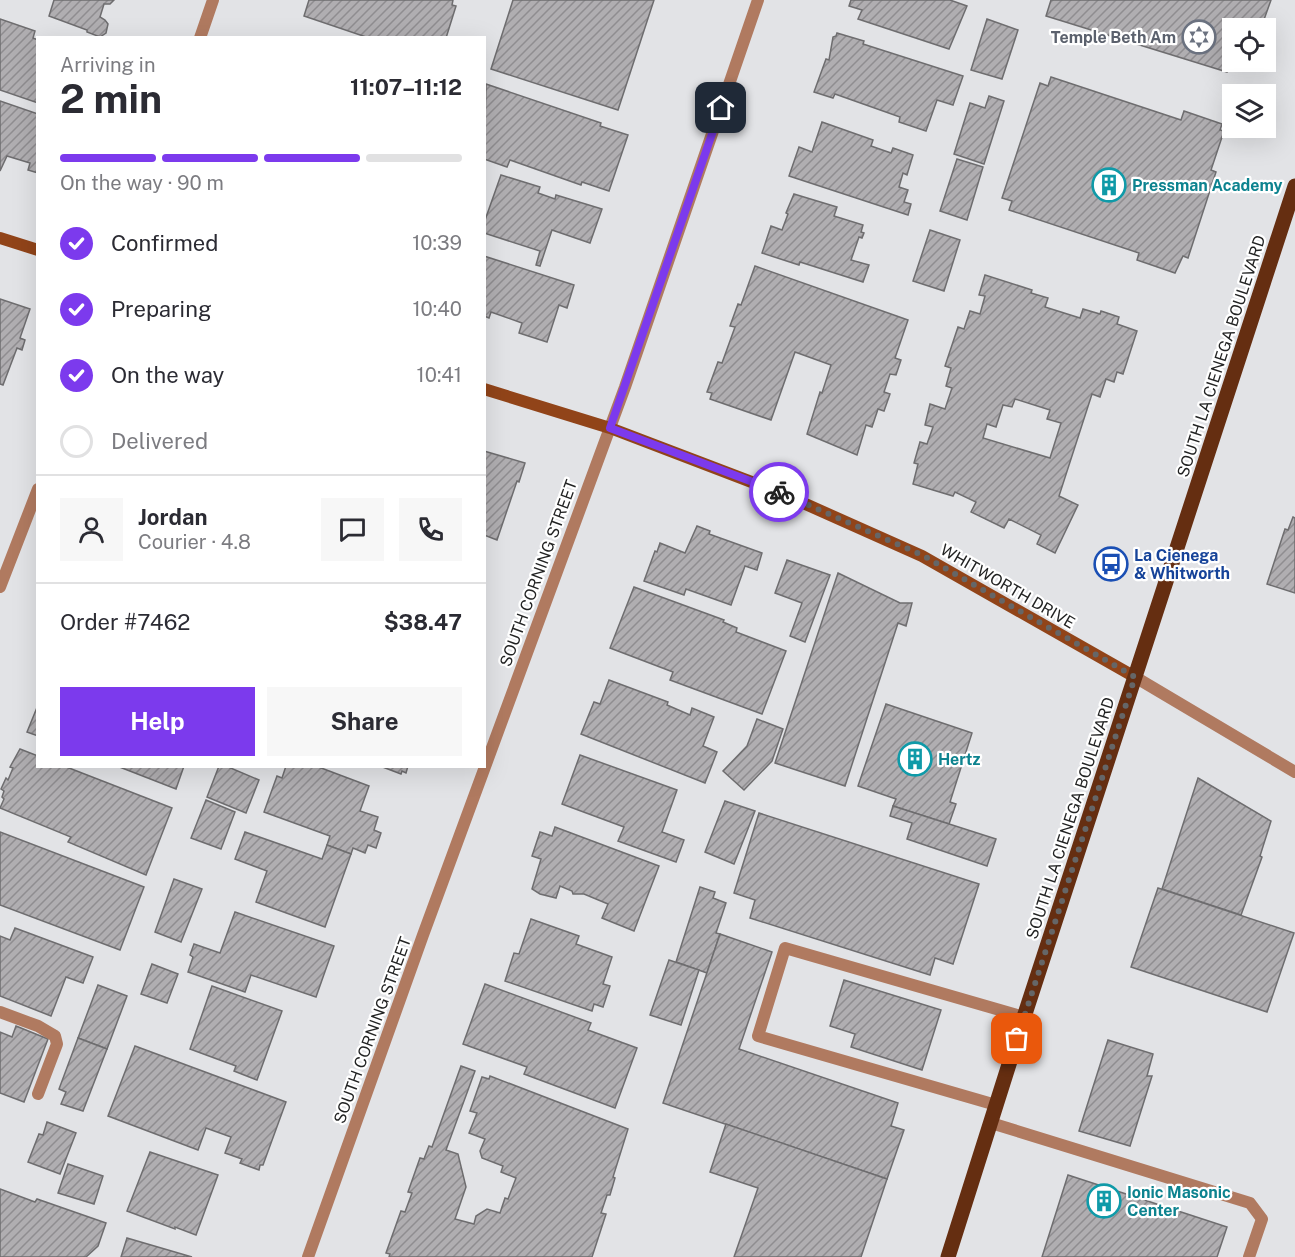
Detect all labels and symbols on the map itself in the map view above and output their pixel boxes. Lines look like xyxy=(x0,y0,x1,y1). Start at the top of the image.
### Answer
synagogue icon: Temple Beth Am xyxy=(1181,19,1217,55)
place label: Temple Beth Am xyxy=(1051,28,1176,47)
pin xyxy=(695,82,746,133)
building icon: Pressman Academy xyxy=(1091,167,1127,203)
place label: Pressman Academy xyxy=(1132,176,1283,195)
street label: SOUTH LA CIENEGA BOULEVARD xyxy=(1173,233,1270,479)
courier xyxy=(749,462,809,522)
street label: SOUTH CORNING STREET xyxy=(496,477,581,669)
street label: WHITWORTH DRIVE xyxy=(937,540,1078,633)
bus stop icon: La Cienega & Whitworth xyxy=(1093,546,1129,582)
place label: La Cienega & Whitworth xyxy=(1134,546,1230,583)
street label: SOUTH LA CIENEGA BOULEVARD xyxy=(1022,695,1119,941)
building icon: Hertz xyxy=(897,741,933,777)
place label: Hertz xyxy=(938,750,980,769)
street label: SOUTH CORNING STREET xyxy=(330,934,415,1126)
pin xyxy=(991,1013,1042,1064)
building icon: Ionic Masonic Center xyxy=(1086,1183,1122,1219)
place label: Ionic Masonic Center xyxy=(1127,1183,1231,1220)

